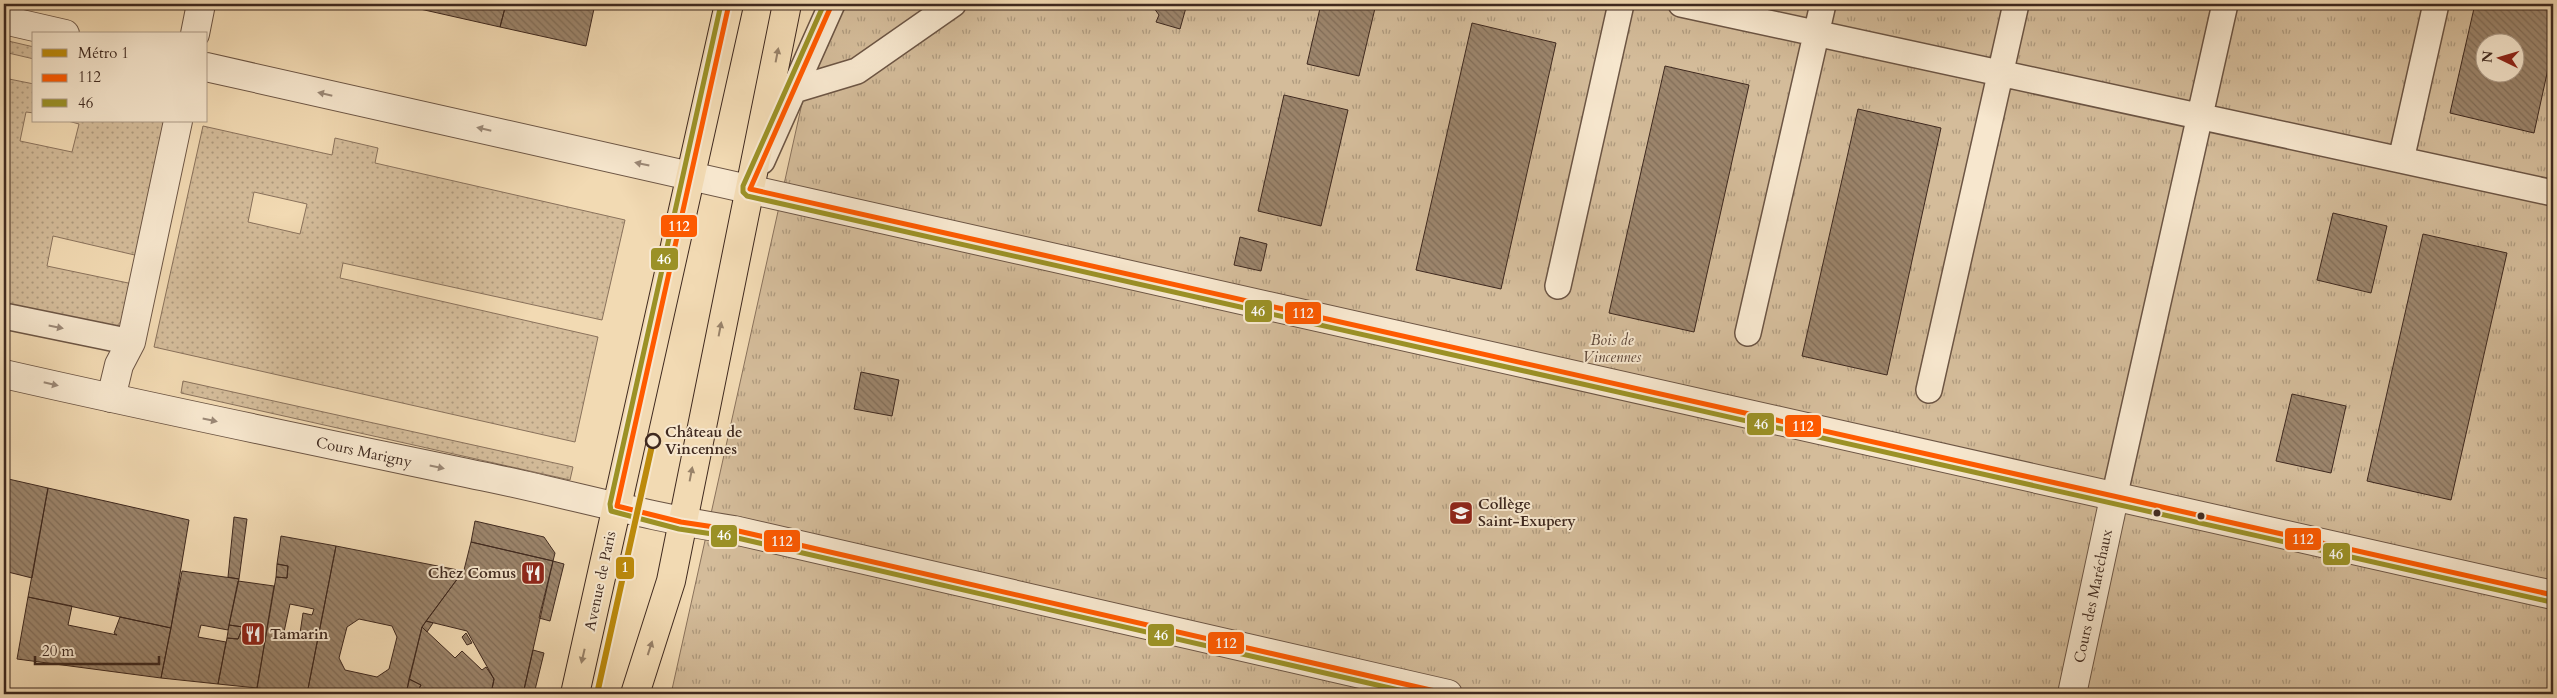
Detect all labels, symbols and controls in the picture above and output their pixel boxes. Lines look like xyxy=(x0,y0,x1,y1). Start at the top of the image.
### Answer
legend xyxy=(32,32,208,122)
north arrow xyxy=(2474,32,2524,82)
text: Métro 1 xyxy=(78,43,129,63)
one-way arrow xyxy=(773,48,781,63)
text: N xyxy=(2478,50,2498,64)
text: 112 xyxy=(78,67,101,87)
one-way arrow xyxy=(317,89,333,97)
text: 46 xyxy=(78,93,94,113)
one-way arrow xyxy=(476,125,491,133)
one-way arrow xyxy=(634,160,650,168)
line badge: 112 xyxy=(660,214,698,238)
text: 112 xyxy=(668,217,690,236)
line badge: 46 xyxy=(650,247,679,271)
text: 46 xyxy=(657,250,671,269)
line badge: 46 xyxy=(1244,299,1273,323)
line badge: 112 xyxy=(1284,301,1322,325)
text: 46 xyxy=(1251,302,1265,321)
text: 112 xyxy=(1292,304,1314,323)
one-way arrow xyxy=(716,321,724,336)
one-way arrow xyxy=(49,323,65,331)
park label: Bois de Vincennes xyxy=(1583,330,1641,367)
one-way arrow xyxy=(44,381,60,389)
line badge: 46 xyxy=(1746,412,1775,436)
line badge: 112 xyxy=(1784,414,1822,438)
text: 46 xyxy=(1754,415,1768,434)
one-way arrow xyxy=(202,416,218,424)
text: 112 xyxy=(1792,417,1814,436)
place label: Château de Vincennes xyxy=(665,422,742,459)
street label: Cours Marigny xyxy=(314,432,414,472)
marker: Château de Vincennes xyxy=(645,433,661,449)
one-way arrow xyxy=(430,464,446,472)
one-way arrow xyxy=(687,466,695,482)
place label: Collège Saint-Exupery xyxy=(1478,494,1576,531)
school or university icon: Collège Saint-Exupery xyxy=(1448,500,1474,526)
unlabelled marker xyxy=(2152,508,2162,518)
unlabelled marker xyxy=(2196,511,2206,521)
line badge: 46 xyxy=(710,524,738,548)
text: 46 xyxy=(717,526,731,545)
street label: Cours des Maréchaux xyxy=(2069,527,2117,665)
line badge: 112 xyxy=(2284,527,2322,551)
street label: Avenue de Paris xyxy=(580,529,620,633)
line badge: 112 xyxy=(763,529,801,553)
text: 112 xyxy=(2292,530,2314,549)
text: 112 xyxy=(771,532,793,551)
line badge: 46 xyxy=(2322,542,2351,566)
text: 46 xyxy=(2329,545,2343,564)
line badge: 1 xyxy=(615,556,635,580)
text: 1 xyxy=(621,558,629,577)
restaurant icon: Chez Comus xyxy=(520,560,546,586)
place label: Chez Comus xyxy=(428,563,516,583)
restaurant icon: Tamarin xyxy=(240,621,266,647)
line badge: 46 xyxy=(1147,623,1175,647)
place label: Tamarin xyxy=(270,624,329,644)
text: 46 xyxy=(1154,626,1168,645)
line badge: 112 xyxy=(1207,631,1245,655)
scale bar xyxy=(35,633,159,665)
text: 112 xyxy=(1215,634,1237,653)
one-way arrow xyxy=(646,640,654,655)
text: 20 m xyxy=(42,641,74,661)
one-way arrow xyxy=(579,648,587,663)

